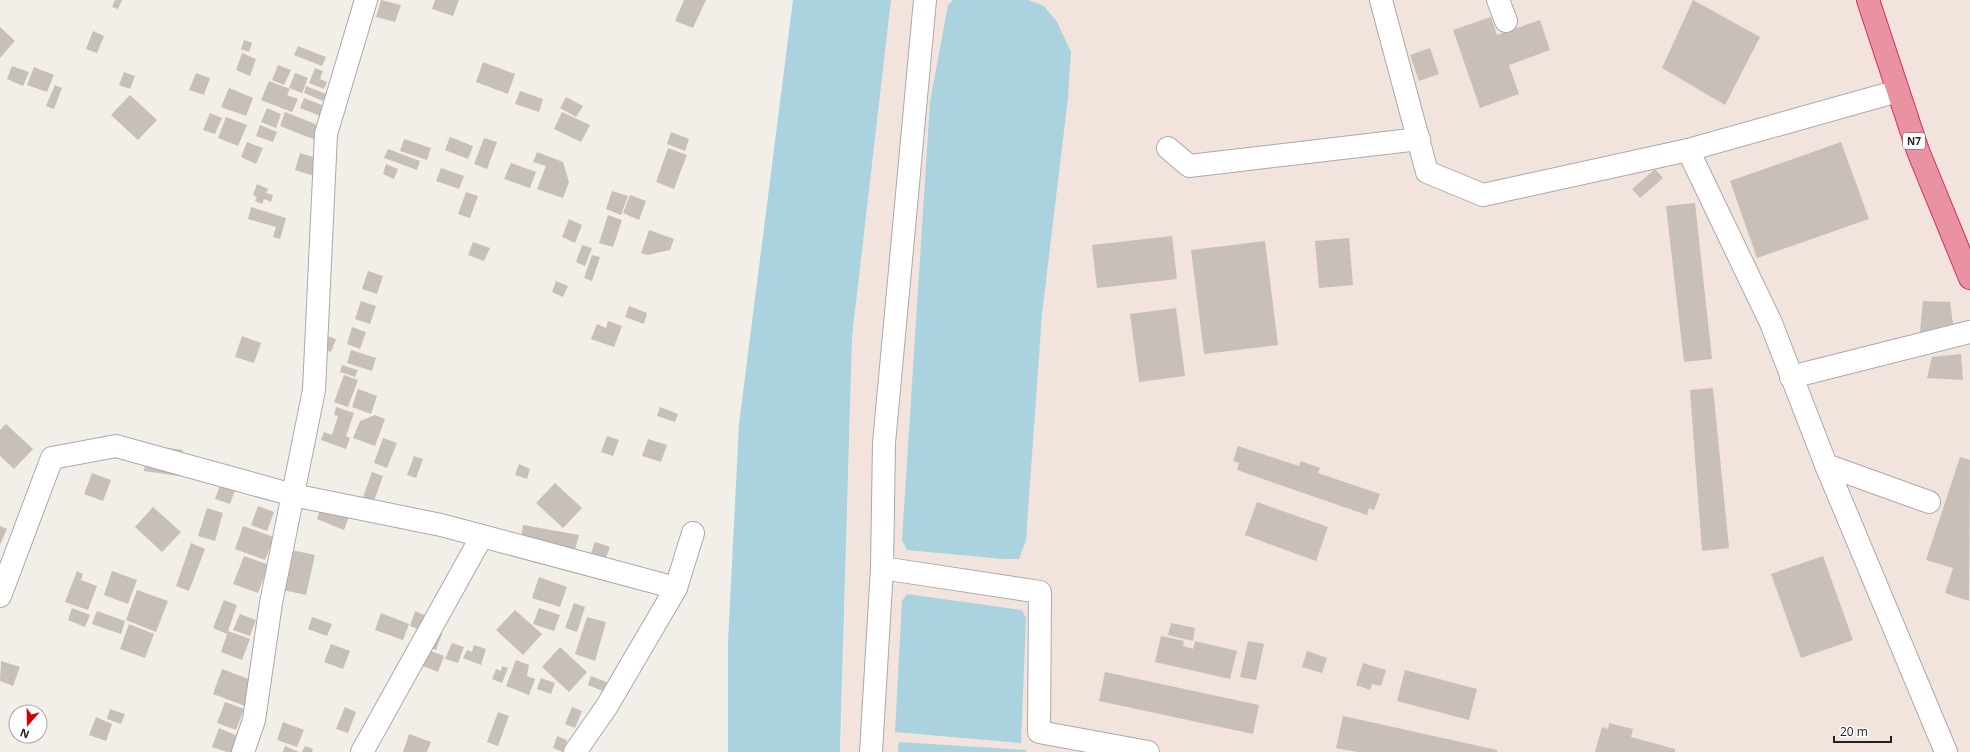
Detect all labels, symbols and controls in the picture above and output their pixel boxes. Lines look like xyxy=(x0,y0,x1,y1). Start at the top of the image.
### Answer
road number: N7 xyxy=(1903,133,1925,149)
north arrow xyxy=(8,704,48,744)
scale bar xyxy=(1834,718,1891,744)
text: 20 m xyxy=(1840,723,1868,740)
text: N xyxy=(18,725,31,742)

